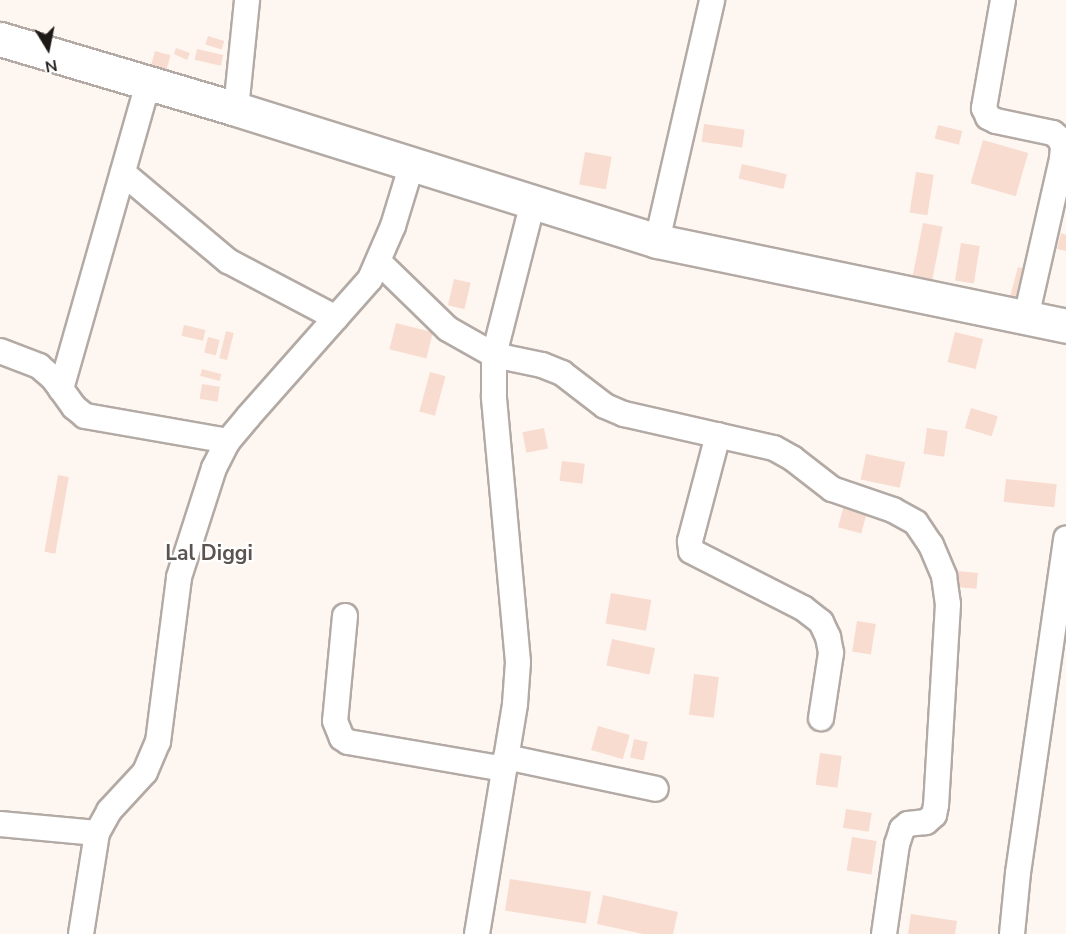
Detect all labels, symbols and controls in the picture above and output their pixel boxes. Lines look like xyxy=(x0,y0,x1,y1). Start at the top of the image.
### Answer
north arrow xyxy=(18,18,78,78)
text: N xyxy=(43,54,59,78)
district label: Lal Diggi xyxy=(165,540,253,566)

